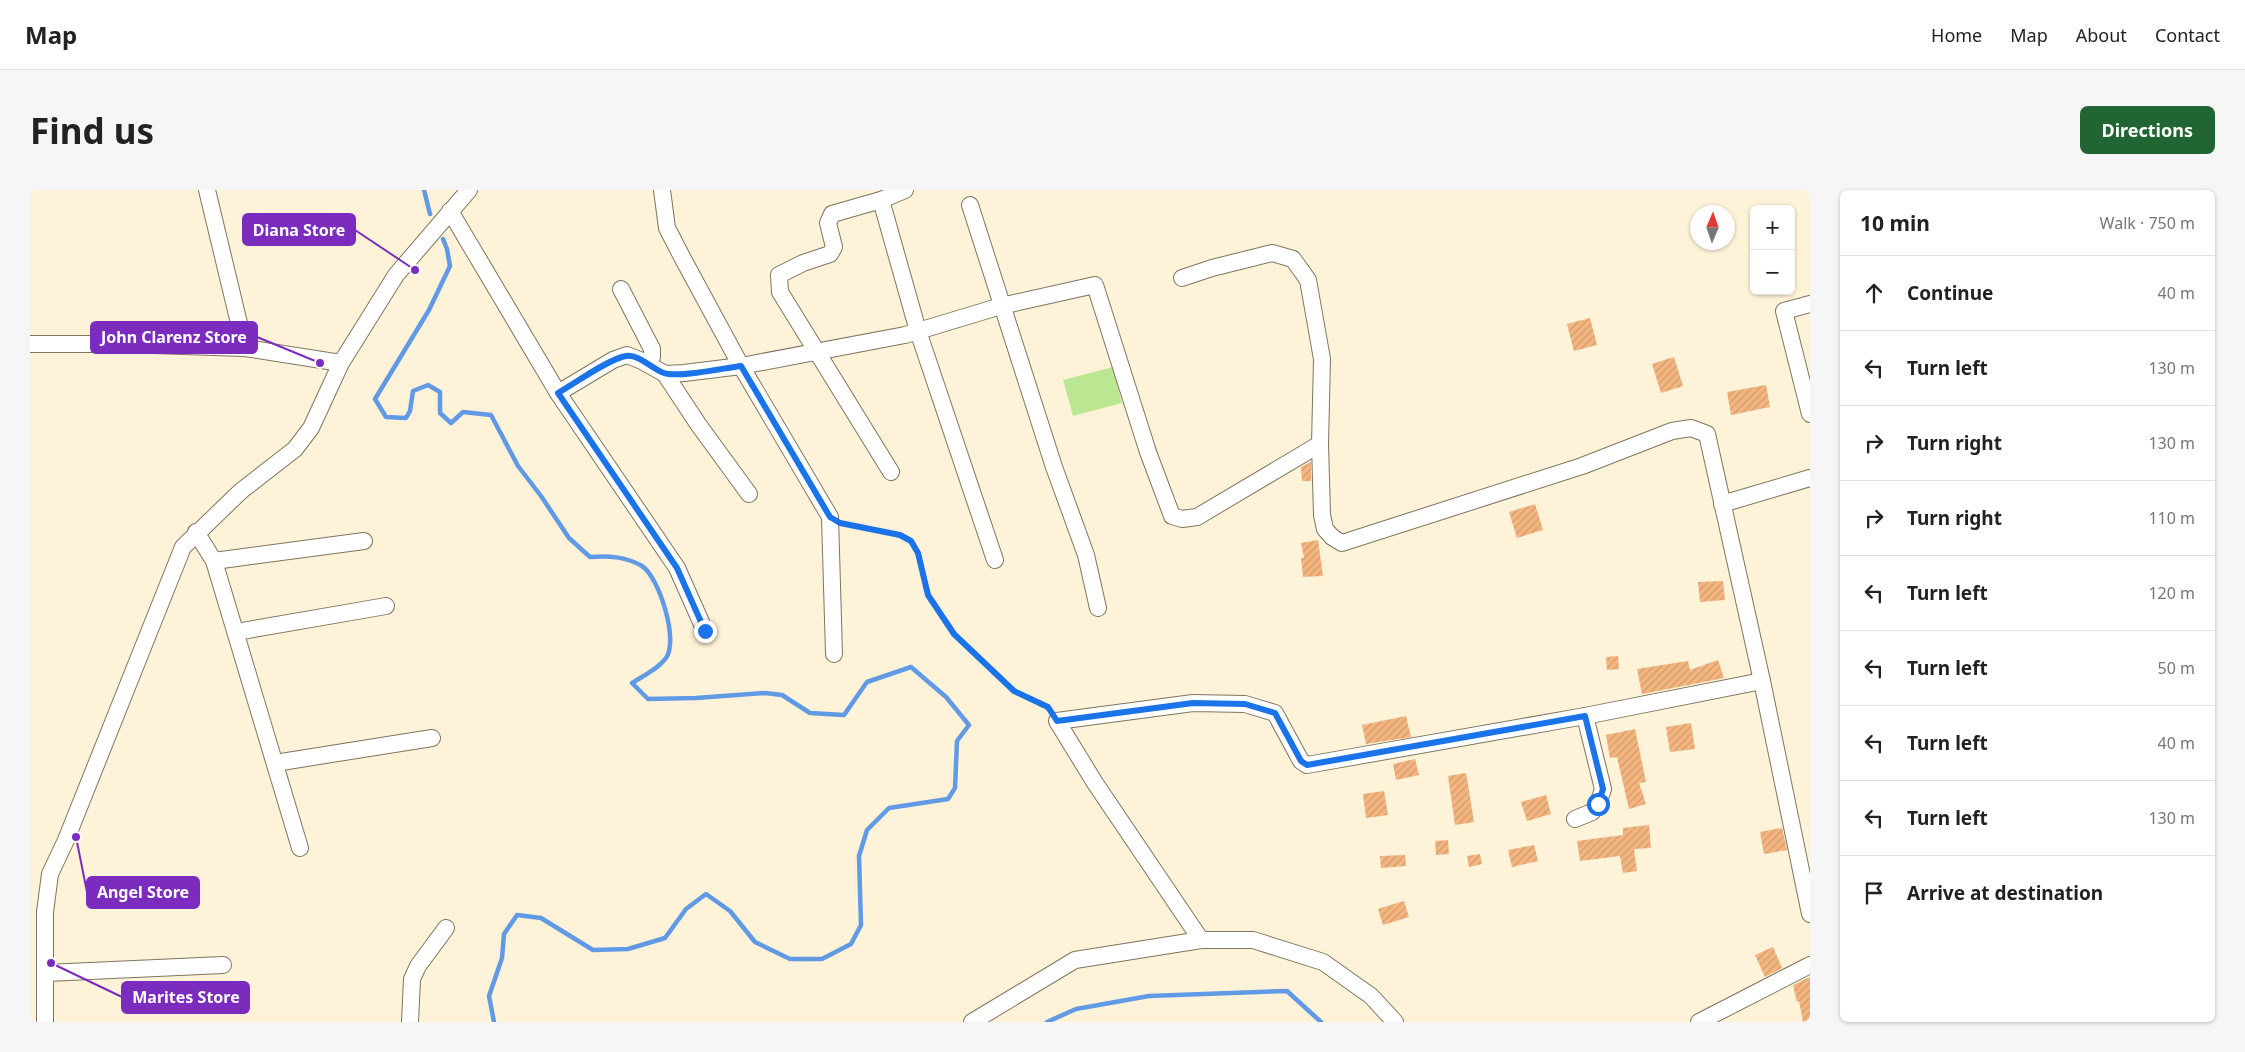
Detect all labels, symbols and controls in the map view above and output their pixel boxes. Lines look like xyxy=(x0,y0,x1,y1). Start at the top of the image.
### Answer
text: Map xyxy=(25,18,77,51)
text: Home xyxy=(1931,23,1982,47)
text: Map xyxy=(2010,23,2048,47)
text: About xyxy=(2076,23,2127,47)
text: Contact xyxy=(2155,23,2220,47)
button: Directions xyxy=(2080,106,2215,154)
text: Find us xyxy=(30,107,154,154)
north arrow xyxy=(1690,205,1735,250)
map controls xyxy=(1750,205,1795,295)
button: + xyxy=(1750,205,1795,250)
text: 10 min xyxy=(1860,209,1930,237)
text: Walk · 750 m xyxy=(2100,212,2195,234)
callout: Diana Store xyxy=(243,214,355,245)
text: Diana Store xyxy=(253,219,345,241)
button: − xyxy=(1750,250,1795,295)
icon: ahead xyxy=(1860,279,1888,307)
text: Continue xyxy=(1907,280,1993,306)
text: 40 m xyxy=(2158,282,2195,304)
callout: John Clarenz Store xyxy=(91,322,257,353)
text: John Clarenz Store xyxy=(99,326,247,348)
icon: left xyxy=(1860,354,1888,382)
text: Turn left xyxy=(1907,355,1988,381)
text: 130 m xyxy=(2148,357,2195,379)
icon: right xyxy=(1860,429,1888,457)
text: Turn right xyxy=(1907,430,2002,456)
text: 130 m xyxy=(2148,432,2195,454)
icon: right xyxy=(1860,504,1888,532)
text: Turn right xyxy=(1907,505,2002,531)
text: 110 m xyxy=(2148,507,2195,529)
icon: left xyxy=(1860,579,1888,607)
text: Turn left xyxy=(1907,580,1988,606)
text: 120 m xyxy=(2148,582,2195,604)
route end xyxy=(694,620,717,643)
icon: left xyxy=(1860,654,1888,682)
text: Turn left xyxy=(1907,655,1988,681)
text: 50 m xyxy=(2158,657,2195,679)
icon: left xyxy=(1860,729,1888,757)
text: Turn left xyxy=(1907,730,1988,756)
text: 40 m xyxy=(2158,732,2195,754)
route start xyxy=(1587,793,1610,816)
icon: left xyxy=(1860,804,1888,832)
text: Turn left xyxy=(1907,805,1988,831)
text: 130 m xyxy=(2148,807,2195,829)
callout: Angel Store xyxy=(87,877,199,908)
icon: arrive xyxy=(1860,879,1888,907)
text: Arrive at destination xyxy=(1907,880,2103,906)
text: Angel Store xyxy=(97,881,189,903)
callout: Marites Store xyxy=(122,982,249,1013)
text: Marites Store xyxy=(132,986,240,1008)

